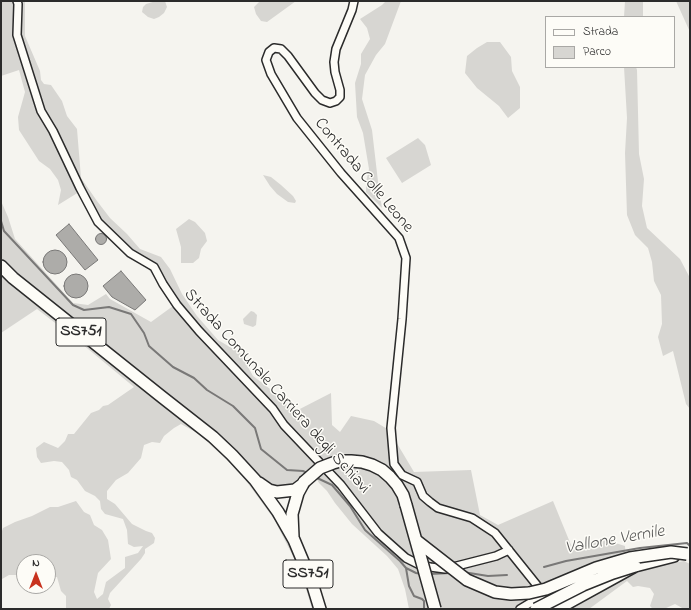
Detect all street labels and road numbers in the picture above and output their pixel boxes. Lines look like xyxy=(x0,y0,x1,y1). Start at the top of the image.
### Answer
street label: Contrada Colle Leone xyxy=(309,114,417,238)
street label: Strada Comunale Carriera degli Schiavi xyxy=(179,285,373,499)
road number: SS751 xyxy=(56,318,106,346)
road number: SS751 xyxy=(283,560,333,588)

